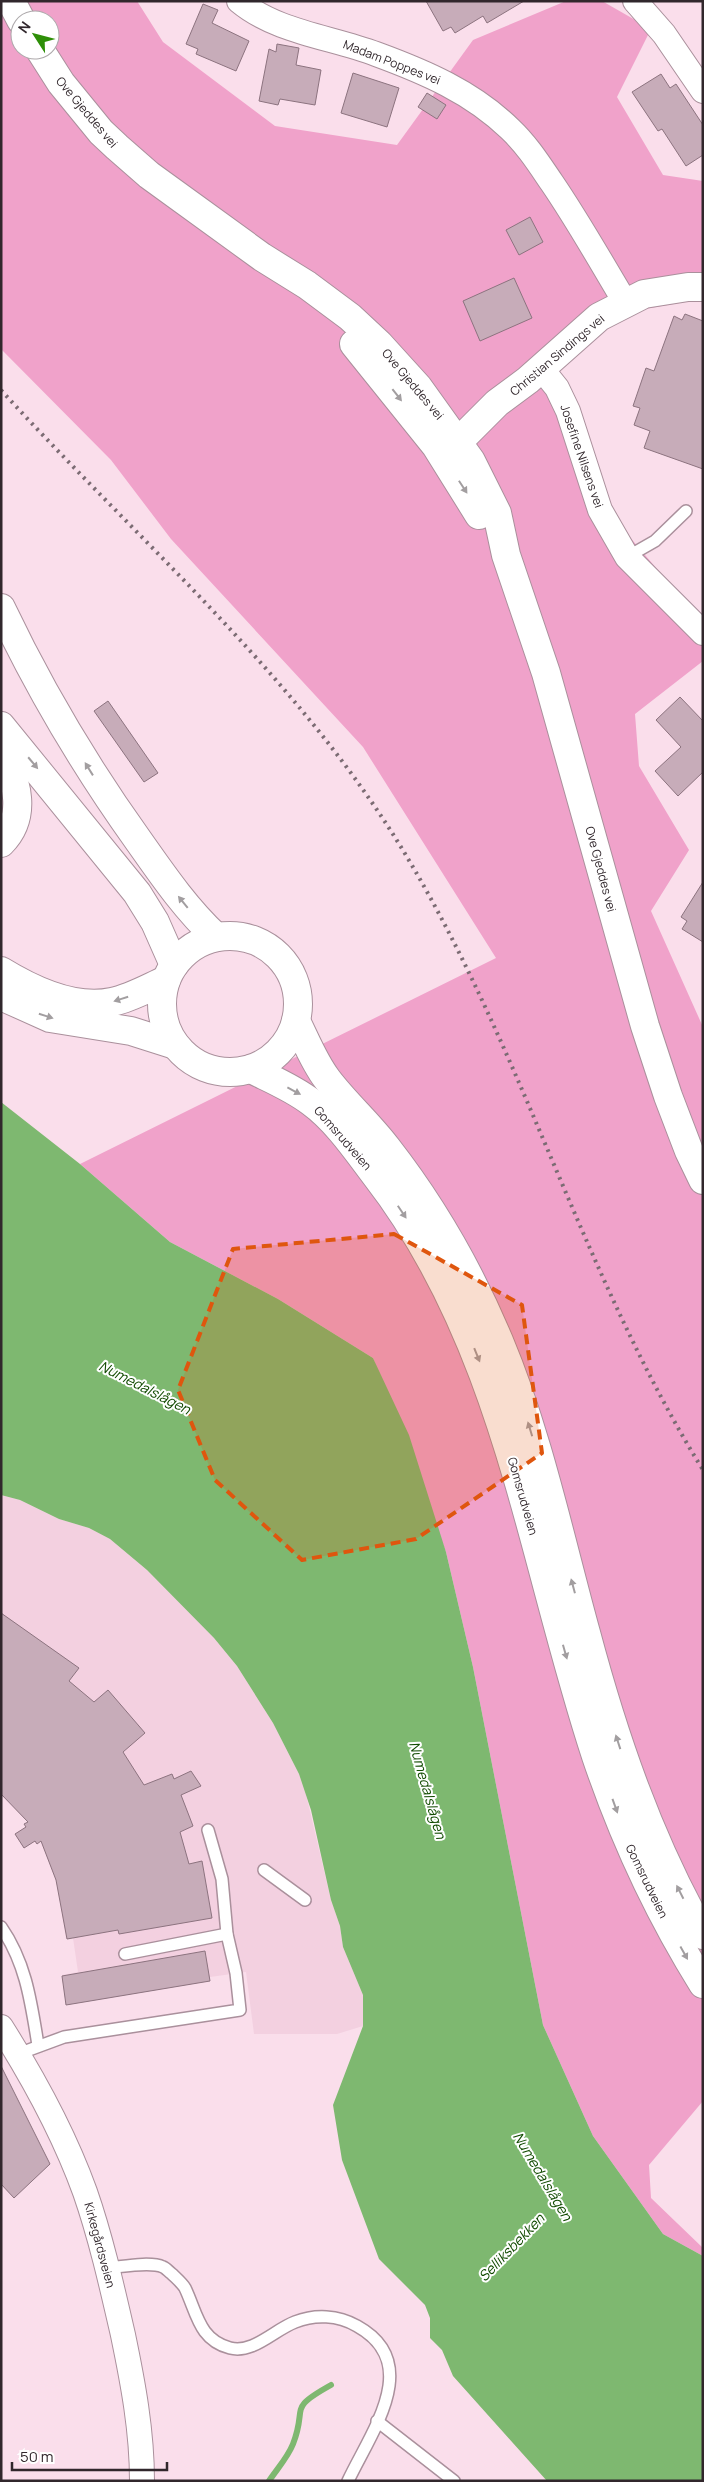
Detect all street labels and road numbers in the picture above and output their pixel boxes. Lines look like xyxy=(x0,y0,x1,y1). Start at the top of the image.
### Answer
street label: Madam Poppes vei xyxy=(341,36,443,88)
street label: Ove Gjeddes vei xyxy=(52,73,122,151)
street label: Christian Sindings vei xyxy=(506,310,608,400)
street label: Ove Gjeddes vei xyxy=(378,345,448,423)
street label: Josefine Nilsens vei xyxy=(556,402,608,510)
street label: Ove Gjeddes vei xyxy=(581,824,621,914)
street label: Gomsrudveien xyxy=(310,1102,376,1174)
street label: Gomsrudveien xyxy=(504,1455,542,1537)
street label: Gomsrudveien xyxy=(622,1841,672,1921)
street label: Kirkegårdsveien xyxy=(80,2200,120,2290)

